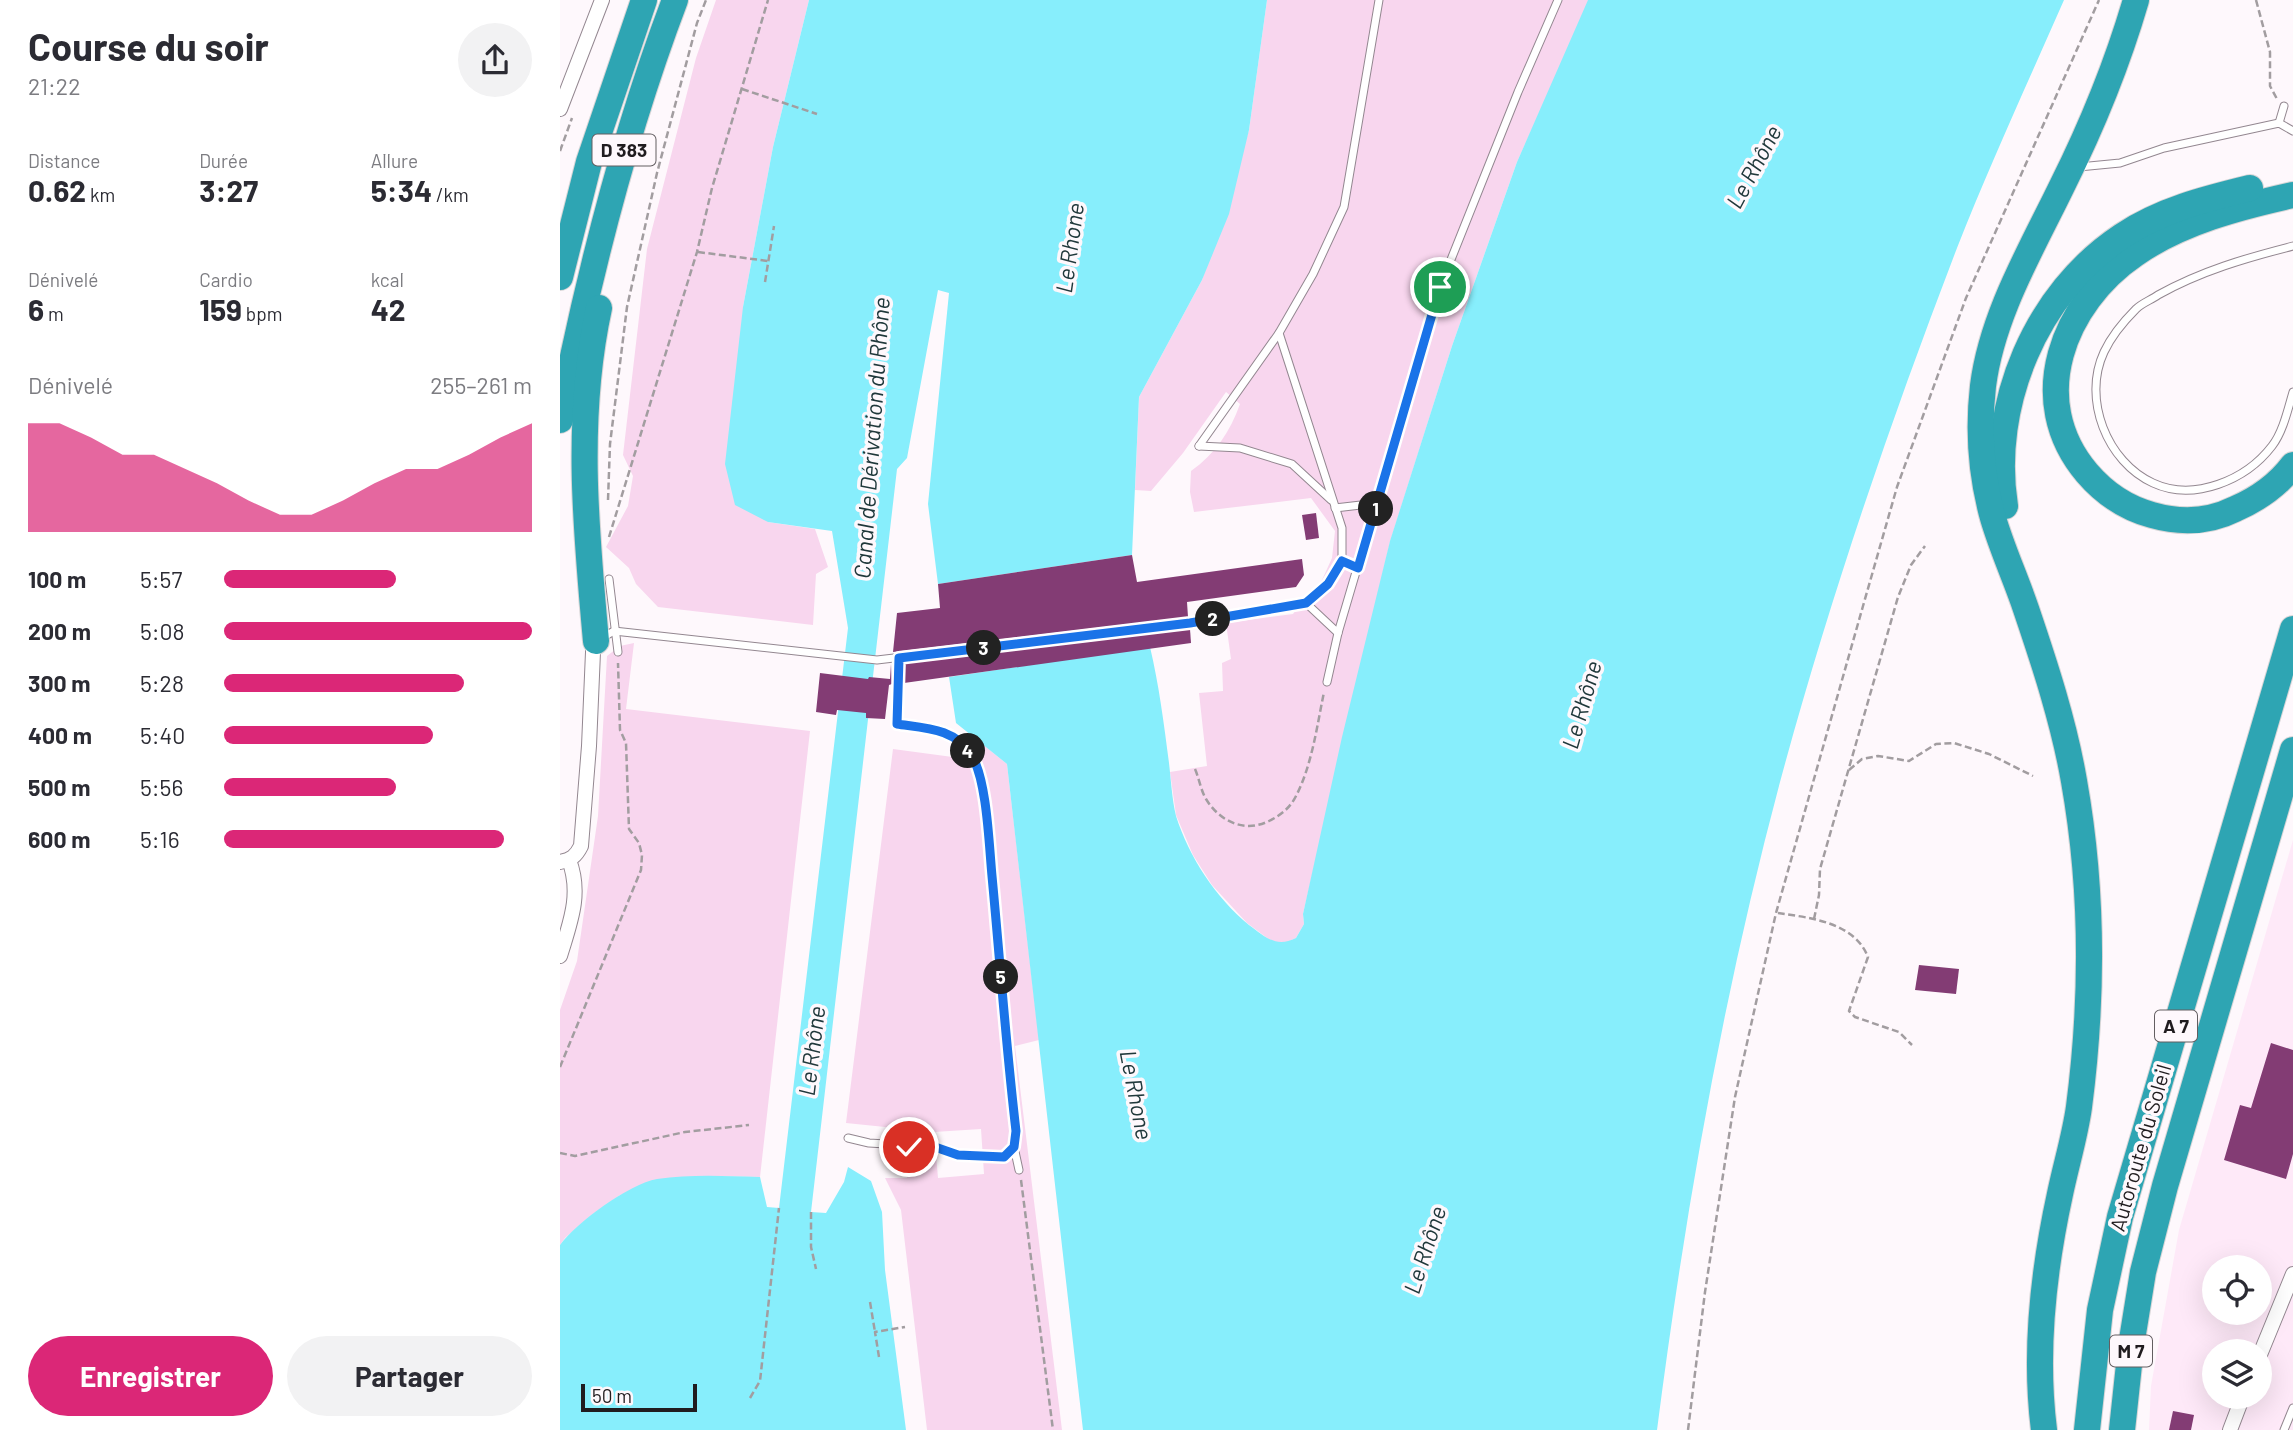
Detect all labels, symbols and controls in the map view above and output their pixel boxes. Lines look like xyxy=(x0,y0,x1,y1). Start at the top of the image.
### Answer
text: Course du soir xyxy=(28,23,269,69)
button: share xyxy=(458,23,532,97)
text: 21:22 xyxy=(28,72,81,100)
water label: Le Rhône xyxy=(1720,120,1787,213)
road number: D 383 xyxy=(592,134,656,166)
text: Distance xyxy=(28,149,100,172)
text: Durée xyxy=(199,149,248,172)
text: Allure xyxy=(371,149,418,172)
text: 0.62 xyxy=(28,172,86,208)
text: 3:27 xyxy=(199,172,258,208)
text: 5:34 xyxy=(371,172,432,208)
text: km xyxy=(86,183,115,206)
text: /km xyxy=(432,183,469,206)
water label: Le Rhone xyxy=(1049,201,1089,295)
pin xyxy=(1410,257,1470,317)
text: Dénivelé xyxy=(28,268,98,291)
text: Cardio xyxy=(199,268,253,291)
text: kcal xyxy=(371,268,404,291)
icon: arrive xyxy=(1421,268,1459,306)
text: 6 xyxy=(28,291,44,327)
text: 159 xyxy=(199,291,242,327)
text: 42 xyxy=(371,291,406,327)
water label: Canal de Dérivation du Rhône xyxy=(847,296,895,580)
text: m xyxy=(44,302,64,325)
text: bpm xyxy=(242,302,282,325)
text: Dénivelé xyxy=(28,371,113,399)
text: 255–261 m xyxy=(430,371,532,399)
pin: 1 xyxy=(1358,491,1394,526)
text: 1 xyxy=(1372,497,1379,520)
text: 100 m xyxy=(28,565,86,593)
text: 5:57 xyxy=(140,565,182,593)
pin: 2 xyxy=(1196,602,1230,636)
text: 2 xyxy=(1207,607,1218,630)
text: 200 m xyxy=(28,617,91,645)
text: 5:08 xyxy=(140,617,185,645)
pin: 3 xyxy=(966,630,1002,666)
text: 3 xyxy=(978,636,989,659)
water label: Le Rhône xyxy=(1555,657,1607,752)
text: 300 m xyxy=(28,669,90,697)
text: 5:28 xyxy=(140,669,184,697)
text: 400 m xyxy=(28,721,92,749)
text: 5:40 xyxy=(140,721,185,749)
pin: 4 xyxy=(950,734,986,768)
text: 4 xyxy=(962,739,973,762)
text: 500 m xyxy=(28,773,90,801)
text: 5:56 xyxy=(140,773,183,801)
text: 600 m xyxy=(28,825,90,853)
text: 5:16 xyxy=(140,825,180,853)
pin: 5 xyxy=(984,960,1018,995)
text: 5 xyxy=(995,965,1006,988)
water label: Le Rhône xyxy=(792,1004,830,1097)
road number: A 7 xyxy=(2155,1010,2197,1042)
water label: Le Rhone xyxy=(1115,1048,1159,1142)
street label: Autoroute du Soleil xyxy=(2104,1061,2175,1234)
pin xyxy=(879,1117,939,1177)
icon: check xyxy=(890,1128,928,1166)
water label: Le Rhône xyxy=(1397,1202,1451,1297)
map controls xyxy=(2202,1255,2272,1409)
button: locate xyxy=(2202,1255,2272,1325)
button: Enregistrer xyxy=(28,1336,273,1416)
button: Partager xyxy=(287,1336,532,1416)
road number: M 7 xyxy=(2110,1336,2152,1366)
button: layers xyxy=(2202,1339,2272,1409)
scale bar xyxy=(581,1381,696,1413)
text: 50 m xyxy=(592,1384,632,1407)

